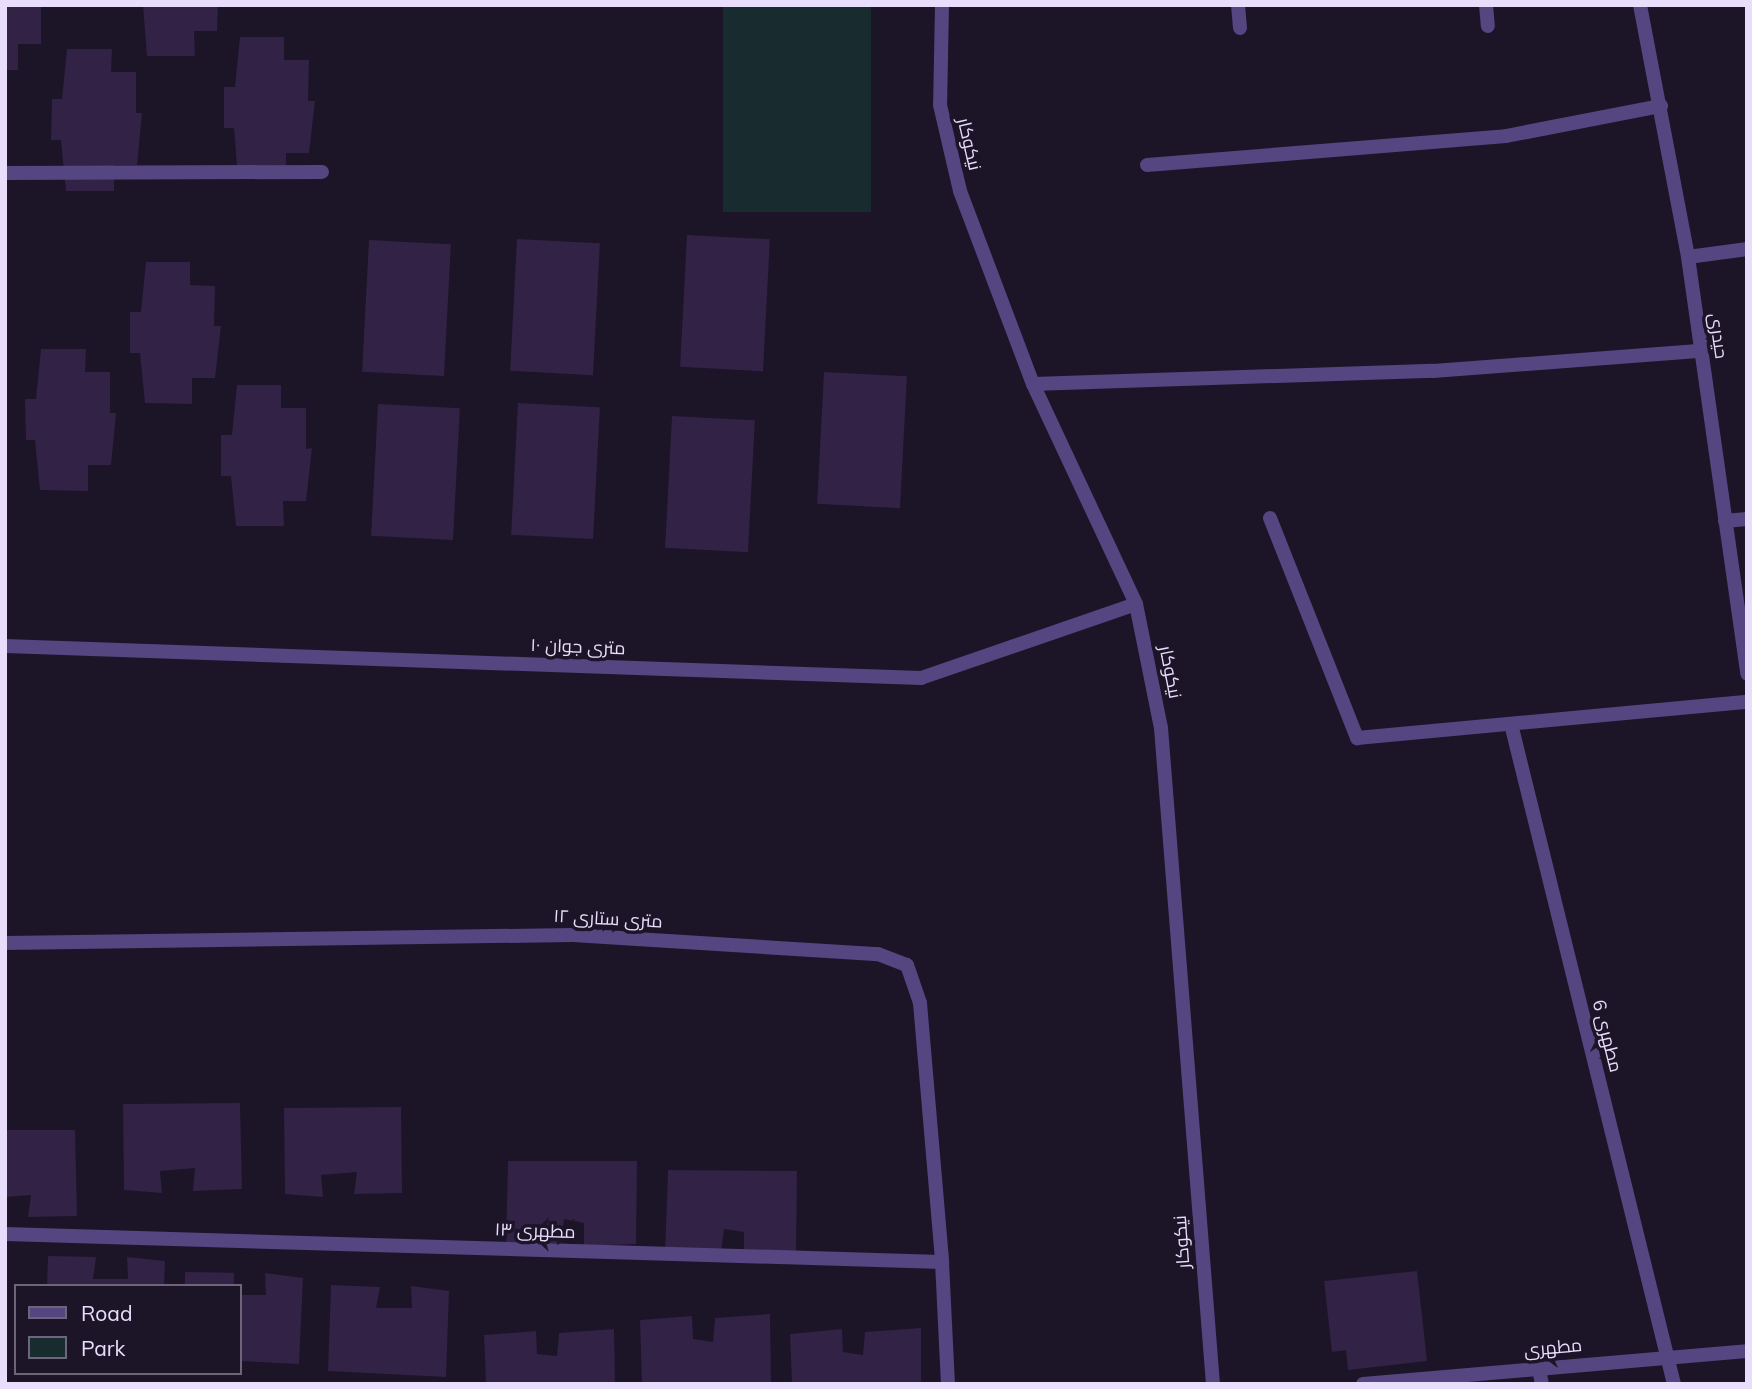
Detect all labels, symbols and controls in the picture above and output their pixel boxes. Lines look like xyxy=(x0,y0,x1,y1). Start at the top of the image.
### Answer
street label: نیکوکار xyxy=(952,115,986,173)
street label: حیدری xyxy=(1704,312,1732,360)
street label: ۱۰ متری جوان xyxy=(530,635,626,659)
street label: نیکوکار xyxy=(1154,644,1186,700)
street label: ۱۲ متری ستاری xyxy=(553,905,663,933)
street label: مطهری 6 xyxy=(1588,998,1626,1074)
street label: نیکوکار xyxy=(1169,1214,1195,1270)
street label: مطهری ۱۳ xyxy=(494,1219,576,1243)
legend xyxy=(14,1284,242,1375)
text: Road xyxy=(81,1300,132,1326)
text: Park xyxy=(81,1335,125,1361)
street label: مطهری xyxy=(1523,1335,1583,1361)

